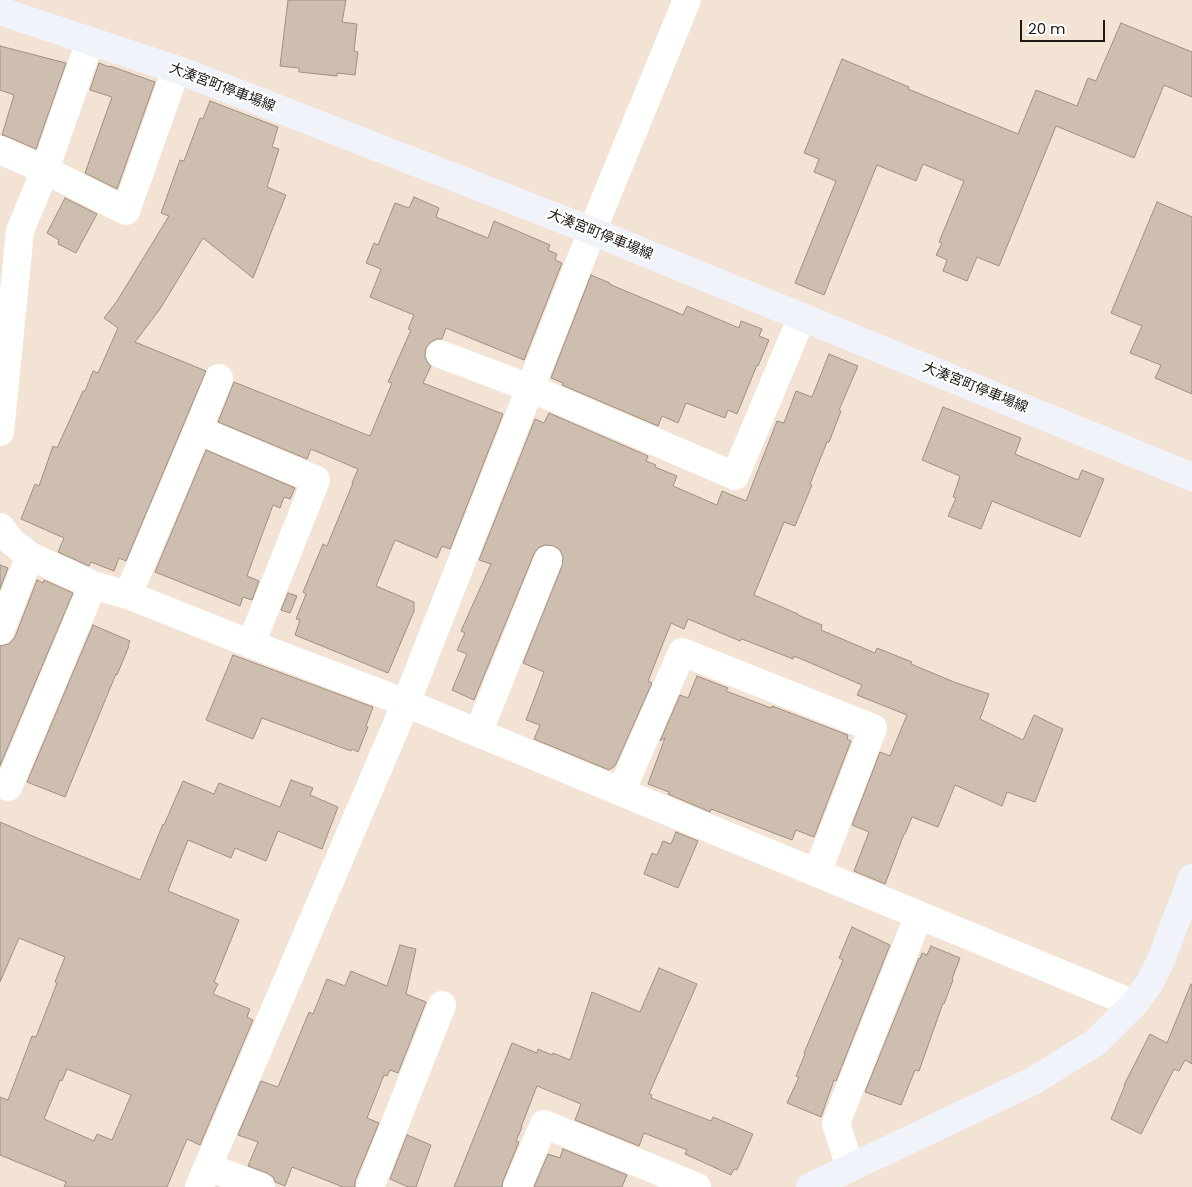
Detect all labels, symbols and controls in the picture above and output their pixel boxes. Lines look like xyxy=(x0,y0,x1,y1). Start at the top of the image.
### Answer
scale bar xyxy=(1022,10,1107,42)
text: 20 m xyxy=(1028,18,1066,39)
street label: 大湊宮町停車場線 xyxy=(167,60,277,116)
street label: 大湊宮町停車場線 xyxy=(545,206,655,264)
street label: 大湊宮町停車場線 xyxy=(920,359,1030,417)

